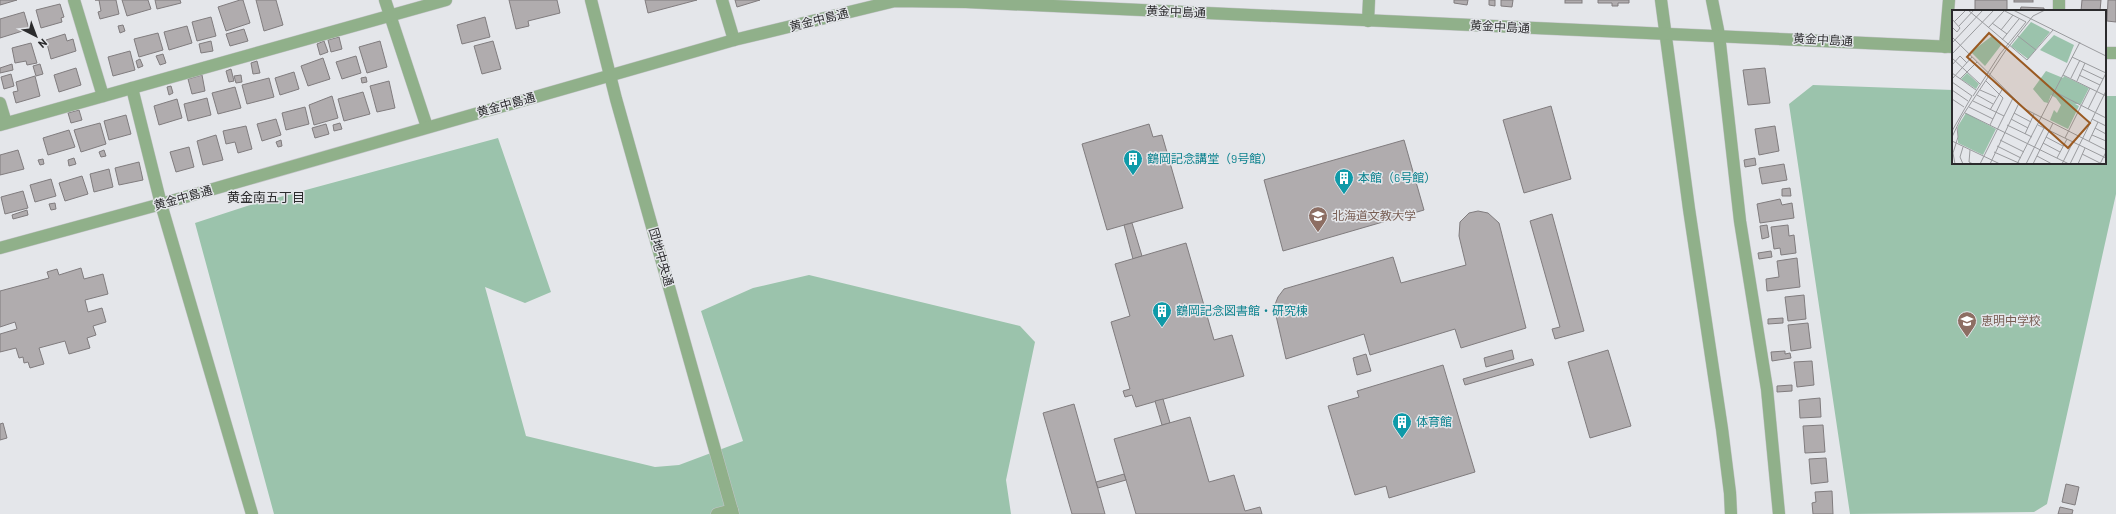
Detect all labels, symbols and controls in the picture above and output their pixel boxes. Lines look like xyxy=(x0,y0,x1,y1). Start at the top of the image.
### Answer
street label: 黄金中島通 xyxy=(1146,3,1206,19)
street label: 黄金中島通 xyxy=(788,5,850,33)
inset map xyxy=(1952,10,2106,164)
north arrow xyxy=(16,16,56,56)
street label: 黄金中島通 xyxy=(1470,17,1530,35)
street label: 黄金中島通 xyxy=(1793,30,1853,48)
text: N xyxy=(36,37,50,51)
street label: 黄金中島通 xyxy=(475,89,536,119)
building icon: 鶴岡記念講堂（9号館） xyxy=(1122,148,1144,176)
place label: 鶴岡記念講堂（9号館） xyxy=(1147,151,1273,165)
building icon: 本館（6号館） xyxy=(1333,167,1355,195)
place label: 本館（6号館） xyxy=(1358,170,1436,184)
street label: 黄金中島通 xyxy=(152,182,213,212)
district label: 黄金南五丁目 xyxy=(227,189,305,205)
school or university icon: 北海道文教大学 xyxy=(1307,205,1329,233)
place label: 北海道文教大学 xyxy=(1332,208,1416,222)
street label: 団地中央通 xyxy=(647,226,677,287)
building icon: 鶴岡記念図書館・研究棟 xyxy=(1151,300,1173,328)
place label: 鶴岡記念図書館・研究棟 xyxy=(1176,303,1308,317)
school or university icon: 恵明中学校 xyxy=(1956,310,1978,338)
place label: 恵明中学校 xyxy=(1981,313,2041,327)
building icon: 体育館 xyxy=(1391,411,1413,439)
place label: 体育館 xyxy=(1416,414,1452,428)

